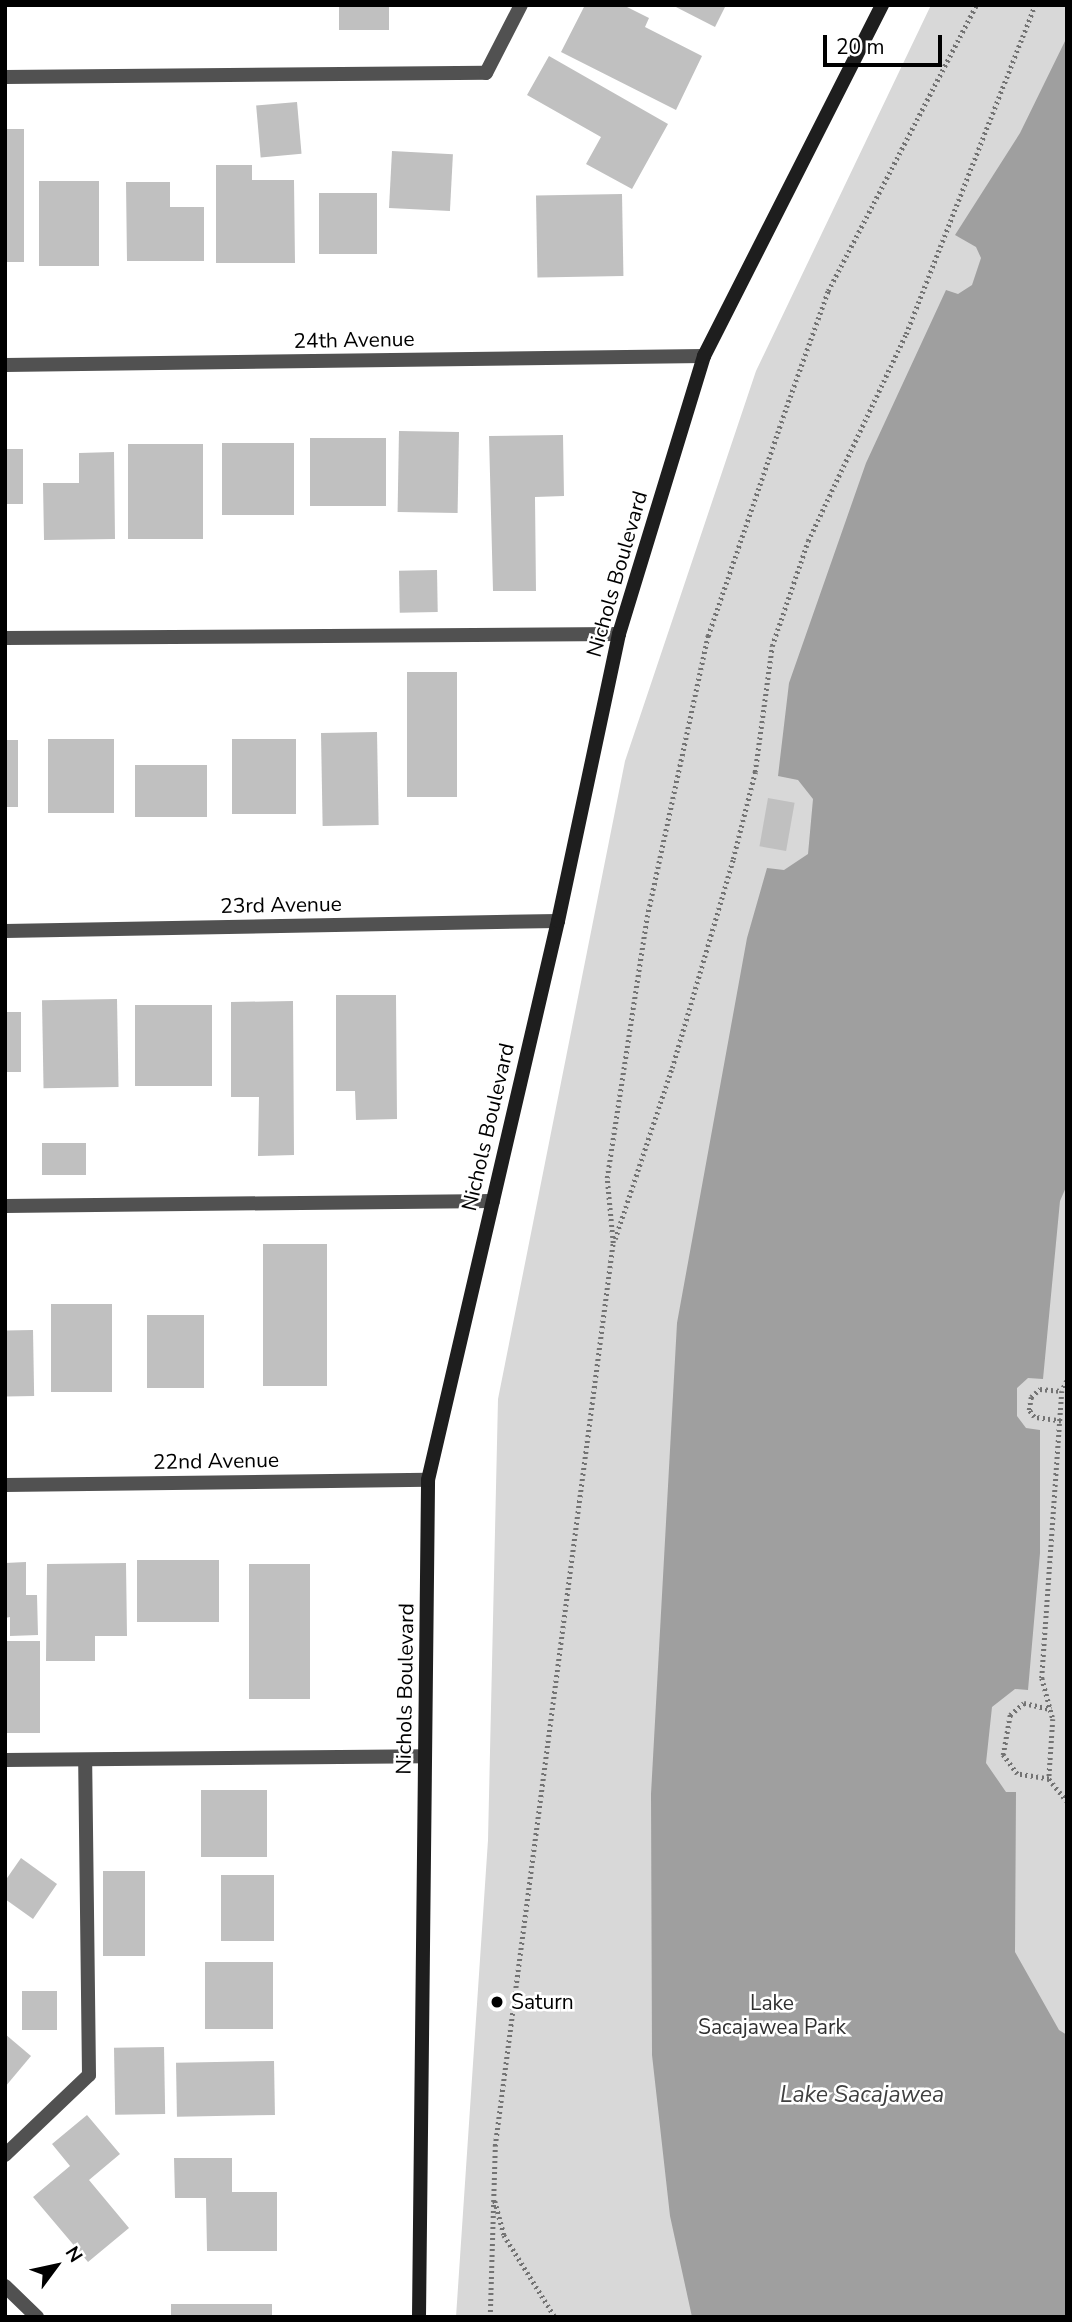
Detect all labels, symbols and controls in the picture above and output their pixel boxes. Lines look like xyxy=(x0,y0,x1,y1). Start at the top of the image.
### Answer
scale bar xyxy=(827,21,946,65)
text: 20 m xyxy=(836,33,885,61)
street label: 24th Avenue xyxy=(293,326,415,354)
street label: Nichols Boulevard xyxy=(581,488,653,660)
street label: 23rd Avenue xyxy=(220,891,342,919)
street label: Nichols Boulevard xyxy=(456,1041,520,1213)
street label: 22nd Avenue xyxy=(153,1447,279,1475)
street label: Nichols Boulevard xyxy=(391,1603,419,1775)
place label: Saturn xyxy=(511,1989,574,2015)
park label: Lake Sacajawea Park xyxy=(698,1990,846,2040)
marker: Saturn xyxy=(489,1994,505,2010)
water label: Lake Sacajawea xyxy=(780,2081,944,2109)
north arrow xyxy=(21,2231,91,2301)
text: N xyxy=(59,2242,88,2268)

